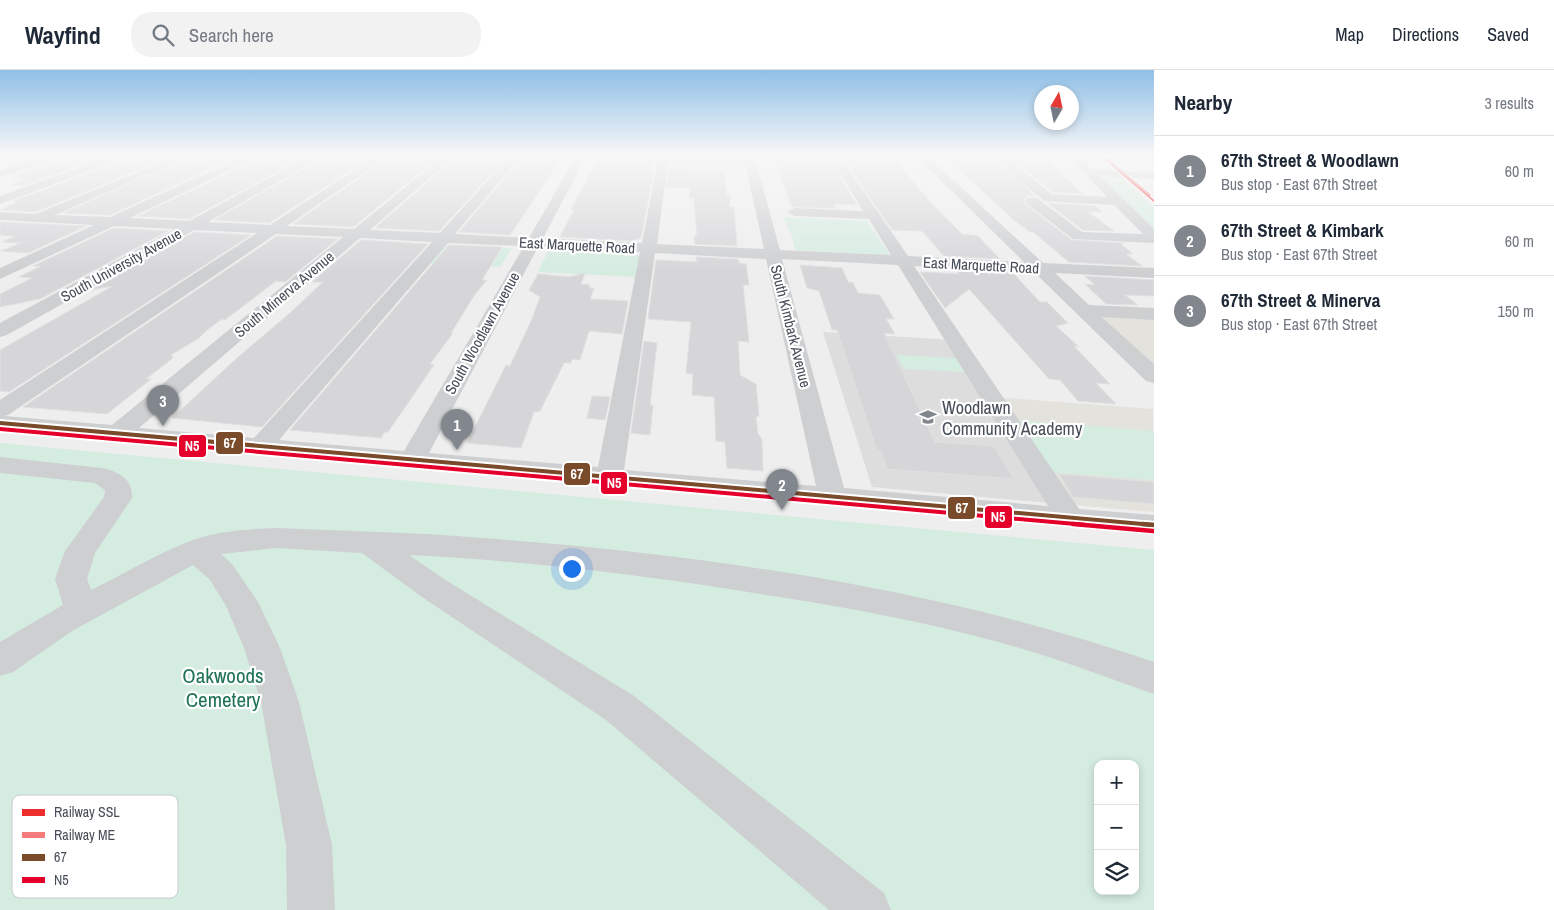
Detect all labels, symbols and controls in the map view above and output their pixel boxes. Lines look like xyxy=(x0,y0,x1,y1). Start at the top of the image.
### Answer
search box xyxy=(131,12,481,57)
text: Wayfind xyxy=(25,19,101,51)
icon: search xyxy=(149,21,177,49)
text: Search here xyxy=(189,22,274,48)
text: Map xyxy=(1335,22,1364,47)
text: Directions xyxy=(1392,22,1459,47)
text: Saved xyxy=(1487,22,1529,47)
north arrow xyxy=(1034,85,1079,130)
text: Nearby xyxy=(1174,88,1232,117)
text: 3 results xyxy=(1484,92,1534,114)
text: 67th Street & Woodlawn xyxy=(1221,147,1399,173)
text: 1 xyxy=(1186,160,1194,182)
text: 60 m xyxy=(1505,160,1534,182)
text: Bus stop · East 67th Street xyxy=(1221,173,1377,195)
text: 67th Street & Kimbark xyxy=(1221,217,1384,243)
street label: South University Avenue xyxy=(57,223,185,307)
text: 2 xyxy=(1186,230,1194,252)
text: 60 m xyxy=(1505,230,1534,252)
street label: East Marquette Road xyxy=(518,231,636,259)
text: Bus stop · East 67th Street xyxy=(1221,243,1377,265)
street label: South Minerva Avenue xyxy=(230,246,338,342)
street label: East Marquette Road xyxy=(922,251,1040,279)
street label: South Kimbark Avenue xyxy=(766,263,816,390)
street label: South Woodlawn Avenue xyxy=(440,268,524,398)
text: 67th Street & Minerva xyxy=(1221,287,1380,313)
text: 3 xyxy=(1186,300,1194,322)
text: 150 m xyxy=(1498,300,1534,322)
text: Bus stop · East 67th Street xyxy=(1221,313,1377,335)
pin: 3 xyxy=(147,385,179,426)
place label: Woodlawn Community Academy xyxy=(942,395,1083,441)
school or university icon: Woodlawn Community Academy xyxy=(918,407,938,427)
pin: 1 xyxy=(441,409,473,450)
line badge: 67 xyxy=(215,431,244,455)
line badge: N5 xyxy=(178,434,207,458)
text: 67 xyxy=(224,434,237,452)
text: N5 xyxy=(185,437,200,455)
line badge: 67 xyxy=(563,462,591,486)
text: 67 xyxy=(571,465,584,483)
pin: 2 xyxy=(766,469,798,510)
line badge: N5 xyxy=(600,471,628,495)
text: N5 xyxy=(607,474,622,492)
line badge: 67 xyxy=(947,496,976,520)
text: 67 xyxy=(956,499,969,517)
line badge: N5 xyxy=(984,505,1013,529)
text: N5 xyxy=(991,508,1006,526)
your location xyxy=(559,556,585,582)
park label: Oakwoods Cemetery xyxy=(182,661,264,714)
map controls xyxy=(1094,760,1139,895)
button: + xyxy=(1094,760,1139,805)
legend xyxy=(12,795,178,898)
text: Railway SSL xyxy=(54,803,120,821)
button: − xyxy=(1094,805,1139,850)
text: Railway ME xyxy=(54,826,115,844)
text: 67 xyxy=(54,848,67,866)
button: layers xyxy=(1094,850,1139,895)
text: N5 xyxy=(54,871,69,889)

